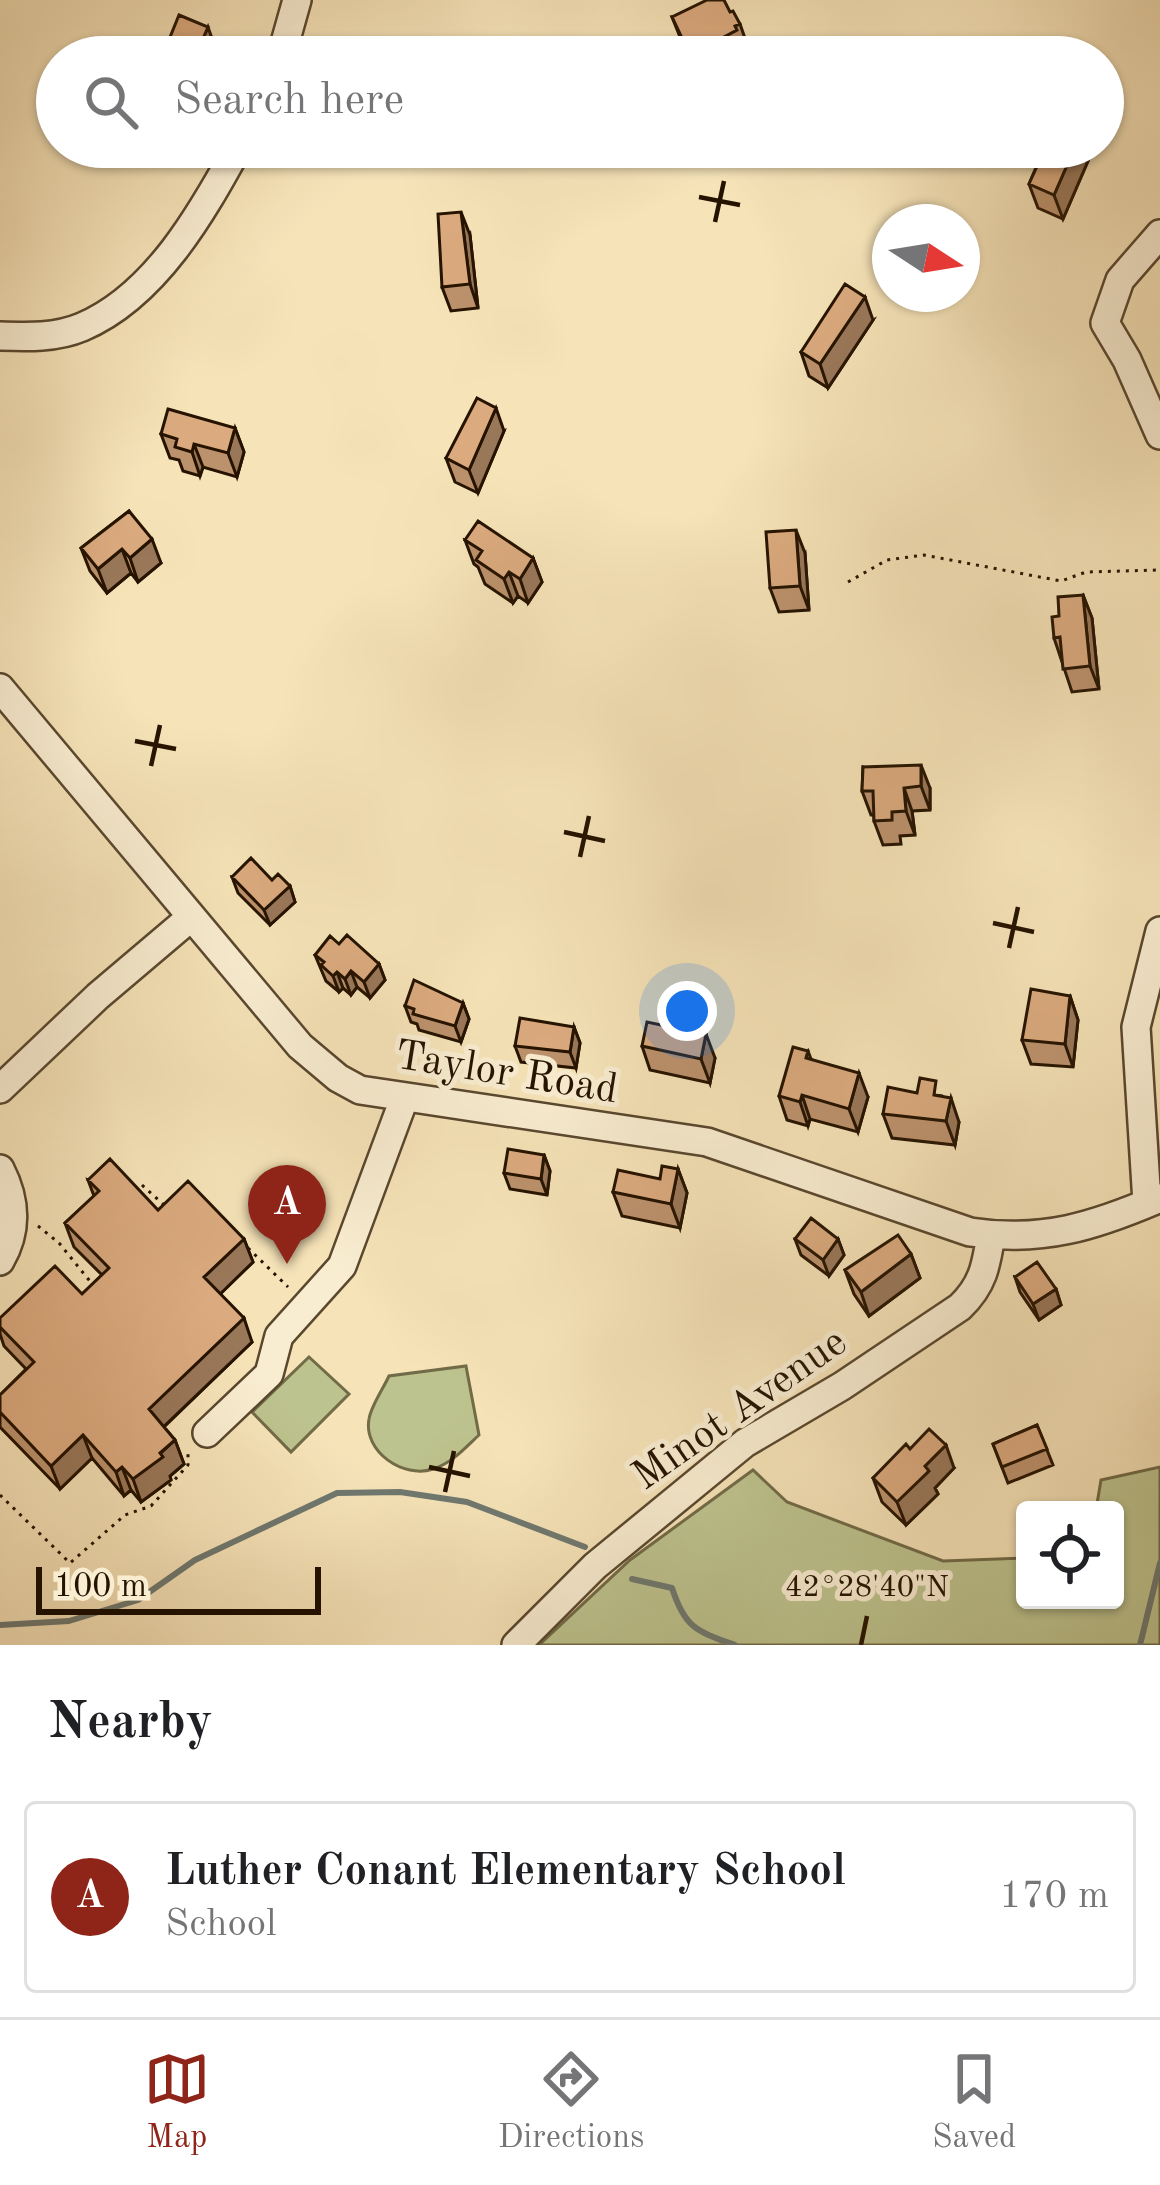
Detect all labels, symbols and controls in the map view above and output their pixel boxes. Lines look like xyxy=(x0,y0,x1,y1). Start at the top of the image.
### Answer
search box xyxy=(36,36,1124,168)
icon: search xyxy=(78,69,144,135)
text: Search here xyxy=(174,79,404,124)
north arrow xyxy=(872,204,980,312)
your location xyxy=(657,981,717,1041)
street label: Taylor Road xyxy=(392,1036,621,1112)
pin: A xyxy=(248,1165,326,1264)
street label: Minot Avenue xyxy=(626,1321,855,1499)
map controls xyxy=(1016,1501,1124,1609)
button: locate xyxy=(1016,1501,1124,1609)
scale bar xyxy=(36,1561,321,1614)
text: 100 m xyxy=(54,1571,147,1604)
text: 42°28'40"N xyxy=(785,1573,949,1603)
text: Nearby xyxy=(48,1698,213,1749)
text: Luther Conant Elementary School xyxy=(165,1850,846,1895)
text: A xyxy=(75,1877,105,1916)
text: 170 m xyxy=(999,1877,1109,1916)
text: School xyxy=(165,1905,277,1944)
tab: Map xyxy=(144,2046,210,2159)
tab: Directions xyxy=(498,2046,644,2159)
tab: Saved xyxy=(932,2046,1016,2159)

